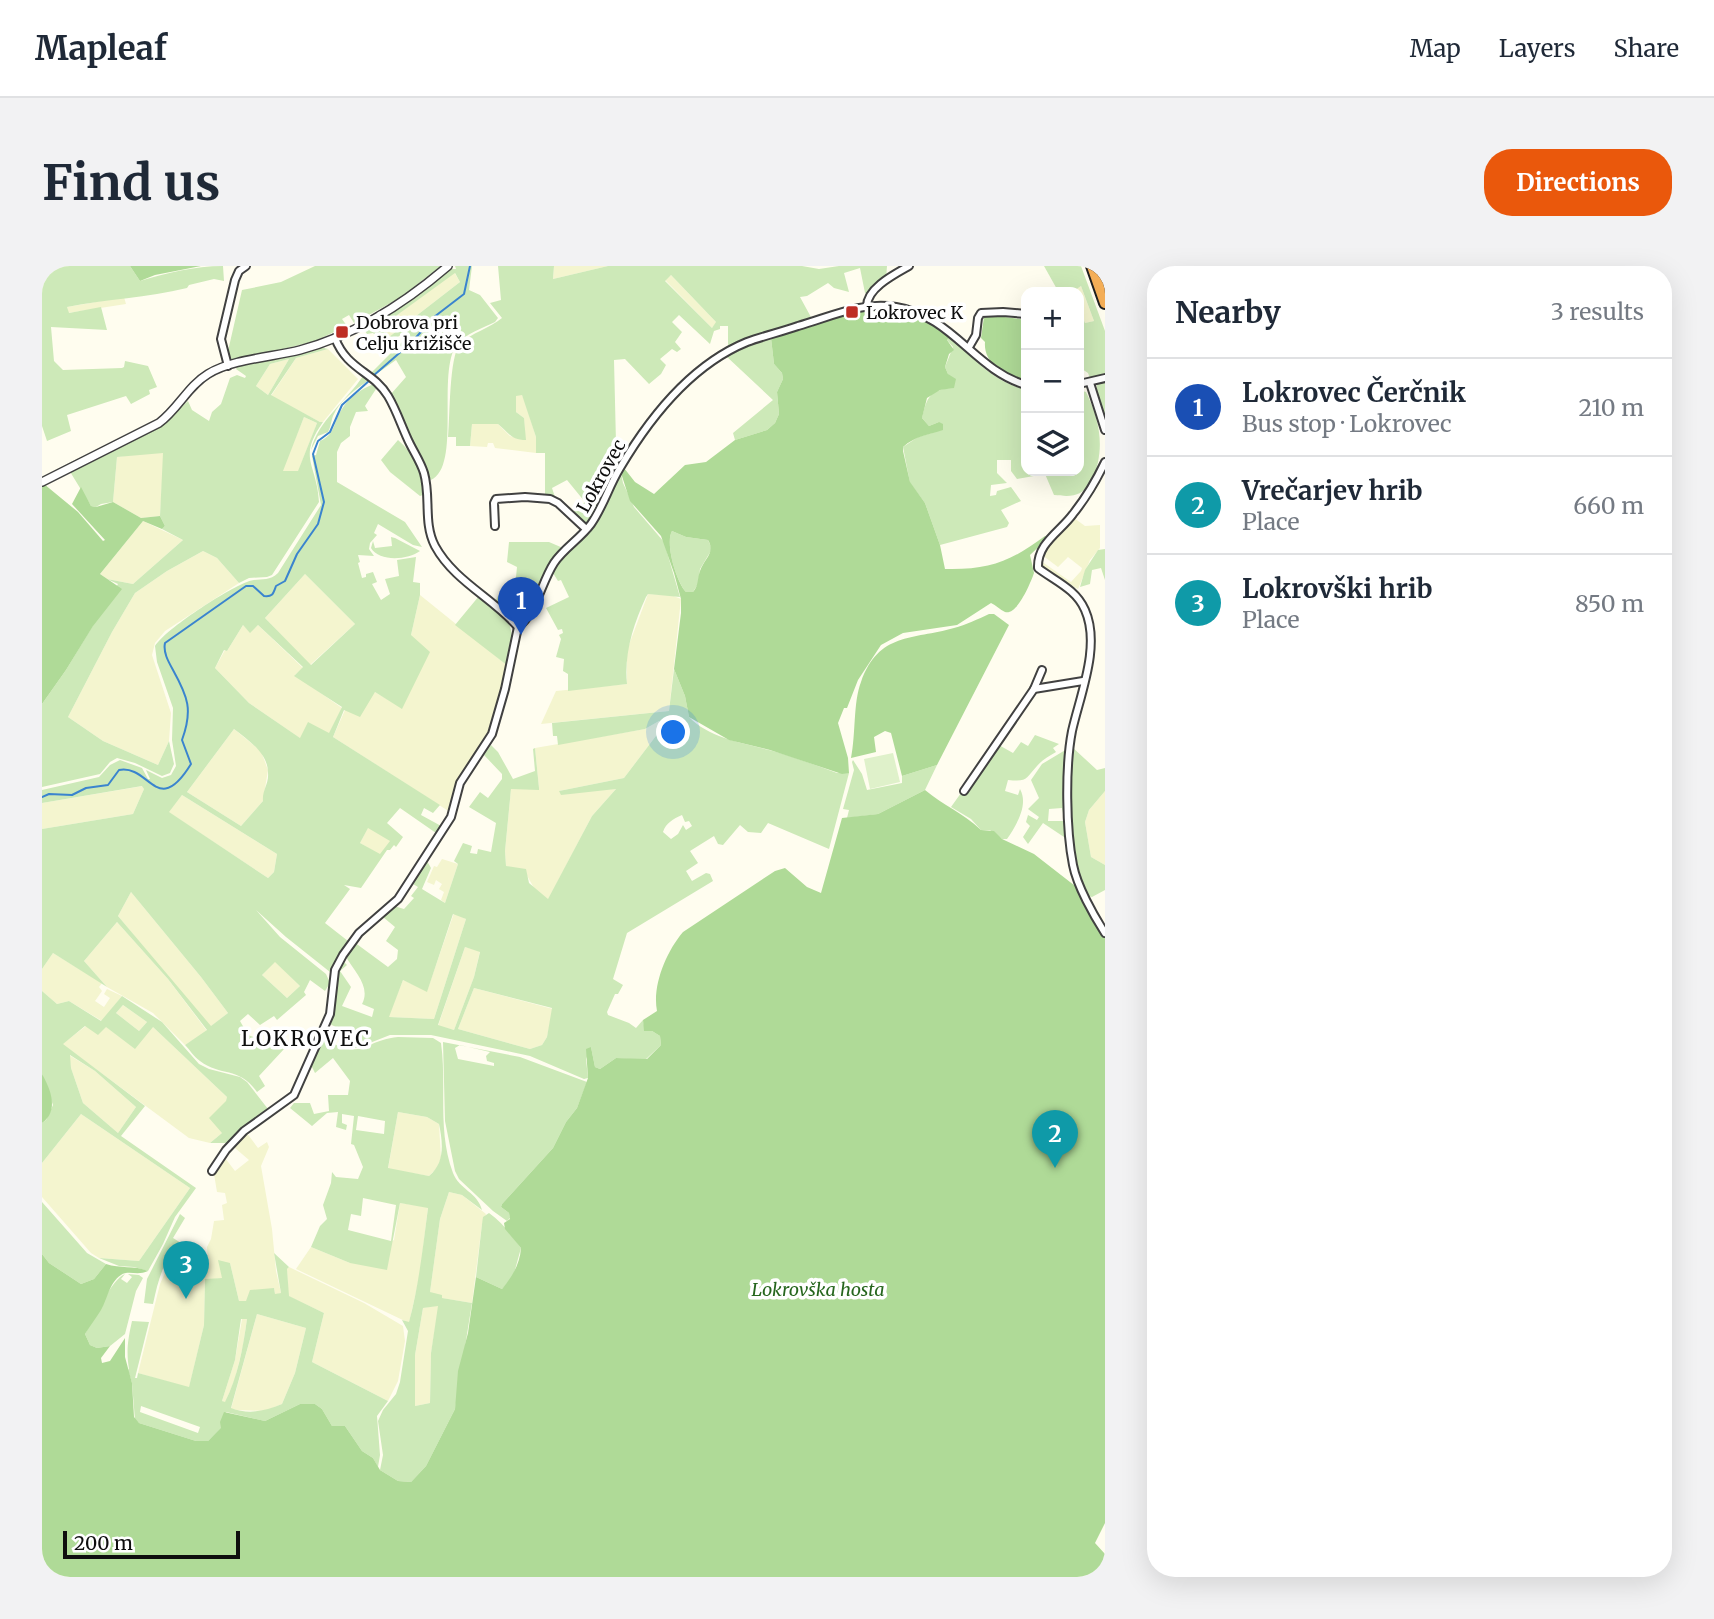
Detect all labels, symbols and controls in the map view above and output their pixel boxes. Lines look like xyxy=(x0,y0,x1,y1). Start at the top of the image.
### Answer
text: Mapleaf xyxy=(35,28,167,69)
text: Map xyxy=(1410,33,1461,64)
text: Layers xyxy=(1499,33,1575,64)
text: Share xyxy=(1613,33,1679,64)
button: Directions xyxy=(1484,149,1672,216)
text: Find us xyxy=(42,152,220,213)
map controls xyxy=(1021,287,1084,476)
button: + xyxy=(1021,287,1084,350)
text: Nearby xyxy=(1175,293,1281,331)
text: 3 results xyxy=(1551,297,1644,326)
place label: Lokrovec K xyxy=(866,301,963,324)
marker: Lokrovec K xyxy=(844,304,860,320)
place label: Dobrova pri Celju križišče xyxy=(356,311,471,355)
marker: Dobrova pri Celju križišče xyxy=(334,324,350,340)
button: − xyxy=(1021,350,1084,413)
text: Lokrovec Čerčnik xyxy=(1242,376,1466,409)
text: 1 xyxy=(1193,393,1203,422)
text: 210 m xyxy=(1579,393,1644,422)
text: Bus stop · Lokrovec xyxy=(1242,409,1452,438)
button: layers xyxy=(1021,413,1084,476)
street label: Lokrovec xyxy=(572,435,630,517)
text: Vrečarjev hrib xyxy=(1242,474,1423,507)
text: 2 xyxy=(1191,491,1205,520)
text: 660 m xyxy=(1573,491,1644,520)
text: Place xyxy=(1242,507,1299,536)
text: Lokrovški hrib xyxy=(1242,572,1433,605)
pin: 1 xyxy=(498,577,544,635)
text: 3 xyxy=(1191,589,1205,618)
text: 850 m xyxy=(1575,589,1644,618)
text: Place xyxy=(1242,605,1299,634)
your location xyxy=(656,715,690,749)
district label: LOKROVEC xyxy=(241,1025,371,1052)
pin: 2 xyxy=(1032,1110,1078,1168)
pin: 3 xyxy=(163,1241,209,1299)
park label: Lokrovška hosta xyxy=(751,1278,885,1301)
scale bar xyxy=(63,1528,240,1560)
text: 200 m xyxy=(74,1531,133,1555)

